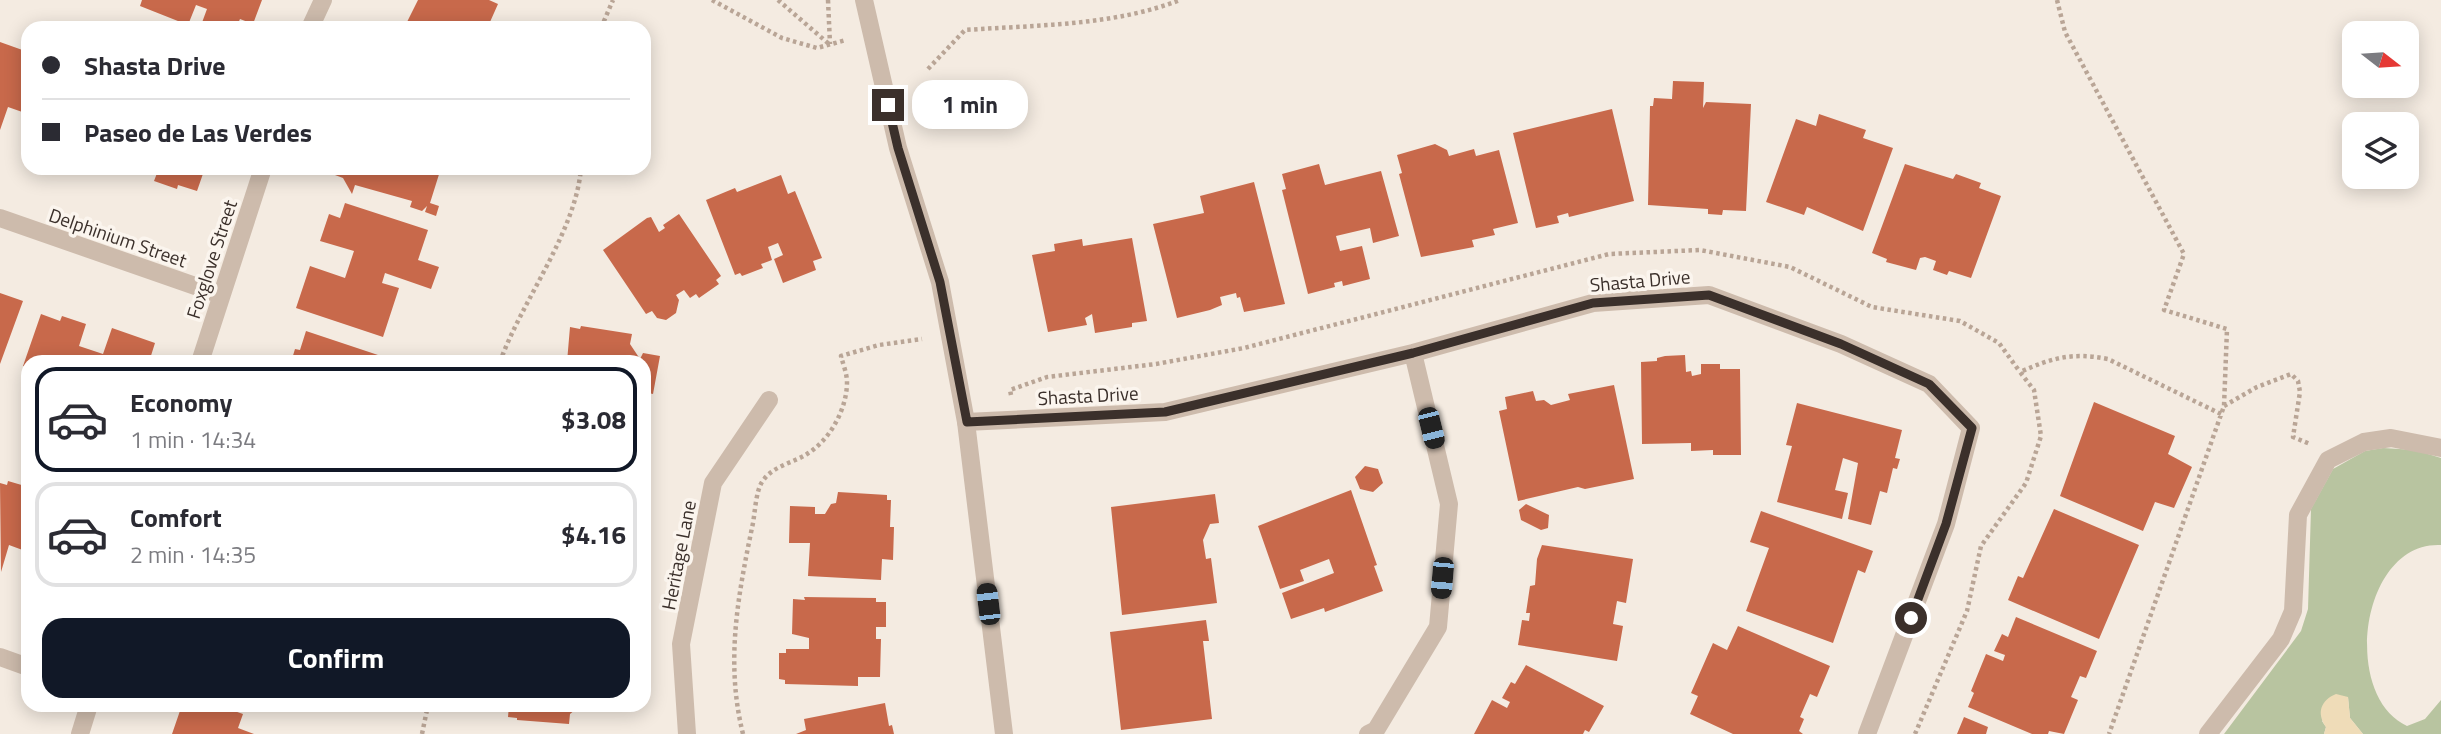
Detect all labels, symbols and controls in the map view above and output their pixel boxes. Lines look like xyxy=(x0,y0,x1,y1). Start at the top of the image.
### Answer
north arrow xyxy=(2342,21,2418,98)
map controls xyxy=(2342,21,2419,189)
text: Shasta Drive xyxy=(84,46,226,85)
callout: 1 min xyxy=(912,80,1028,130)
text: 1 min xyxy=(942,87,998,122)
route end xyxy=(872,89,904,121)
button: layers xyxy=(2342,112,2419,189)
text: Paseo de Las Verdes xyxy=(84,113,312,152)
street label: Foxglove Street xyxy=(178,195,244,322)
street label: Delphinium Street xyxy=(45,200,191,274)
street label: Shasta Drive xyxy=(1589,261,1691,299)
street label: Shasta Drive xyxy=(1037,378,1139,412)
text: Economy xyxy=(130,383,232,422)
icon: car xyxy=(46,388,109,451)
text: $3.08 xyxy=(561,400,626,439)
car xyxy=(1416,405,1447,451)
text: 1 min · 14:34 xyxy=(130,422,256,457)
text: Comfort xyxy=(130,498,222,537)
street label: Heritage Lane xyxy=(653,498,703,612)
icon: car xyxy=(46,503,109,566)
text: $4.16 xyxy=(561,515,626,554)
text: 2 min · 14:35 xyxy=(130,537,256,572)
car xyxy=(1430,556,1455,600)
car xyxy=(976,582,1001,626)
route start xyxy=(1895,602,1927,634)
button: Confirm xyxy=(42,618,630,698)

